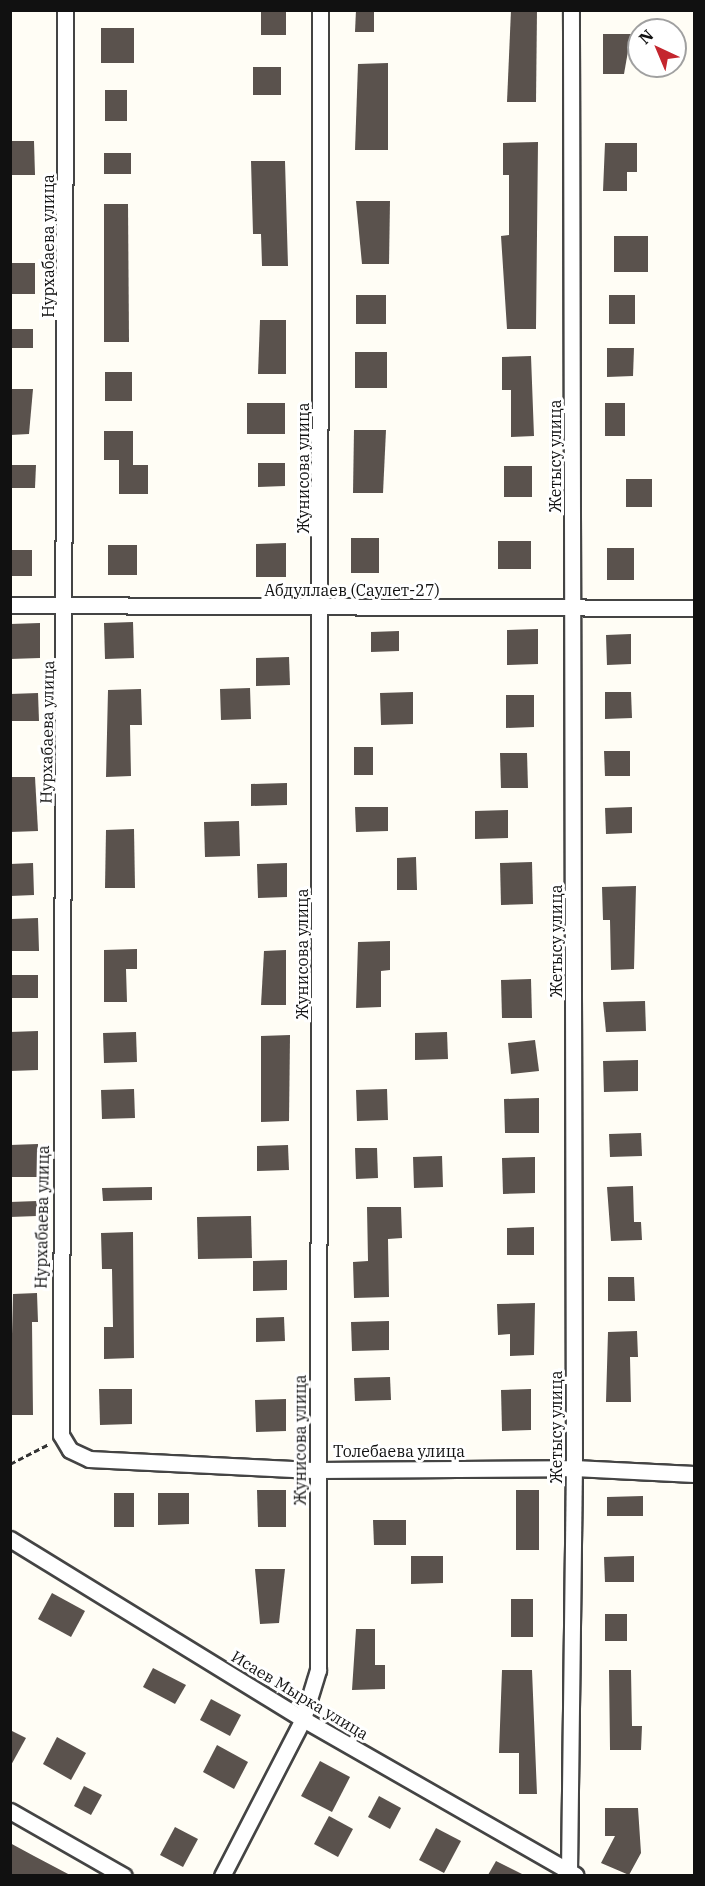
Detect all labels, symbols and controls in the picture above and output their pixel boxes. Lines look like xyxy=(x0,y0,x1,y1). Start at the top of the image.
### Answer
north arrow xyxy=(627,18,687,78)
text: N xyxy=(634,25,657,48)
street label: Нурхабаева улица xyxy=(38,174,58,318)
street label: Жетысу улица xyxy=(545,399,565,513)
street label: Жунисова улица xyxy=(293,403,313,533)
street label: Абдуллаев (Саулет-27) xyxy=(264,580,440,600)
street label: Нурхабаева улица xyxy=(36,660,58,804)
street label: Жетысу улица xyxy=(546,884,566,998)
street label: Жунисова улица xyxy=(292,889,312,1019)
street label: Нурхабаева улица xyxy=(31,1145,53,1289)
street label: Жетысу улица xyxy=(546,1370,566,1484)
street label: Жунисова улица xyxy=(290,1375,310,1505)
street label: Толебаева улица xyxy=(333,1441,465,1461)
street label: Исаев Мырка улица xyxy=(228,1646,372,1744)

